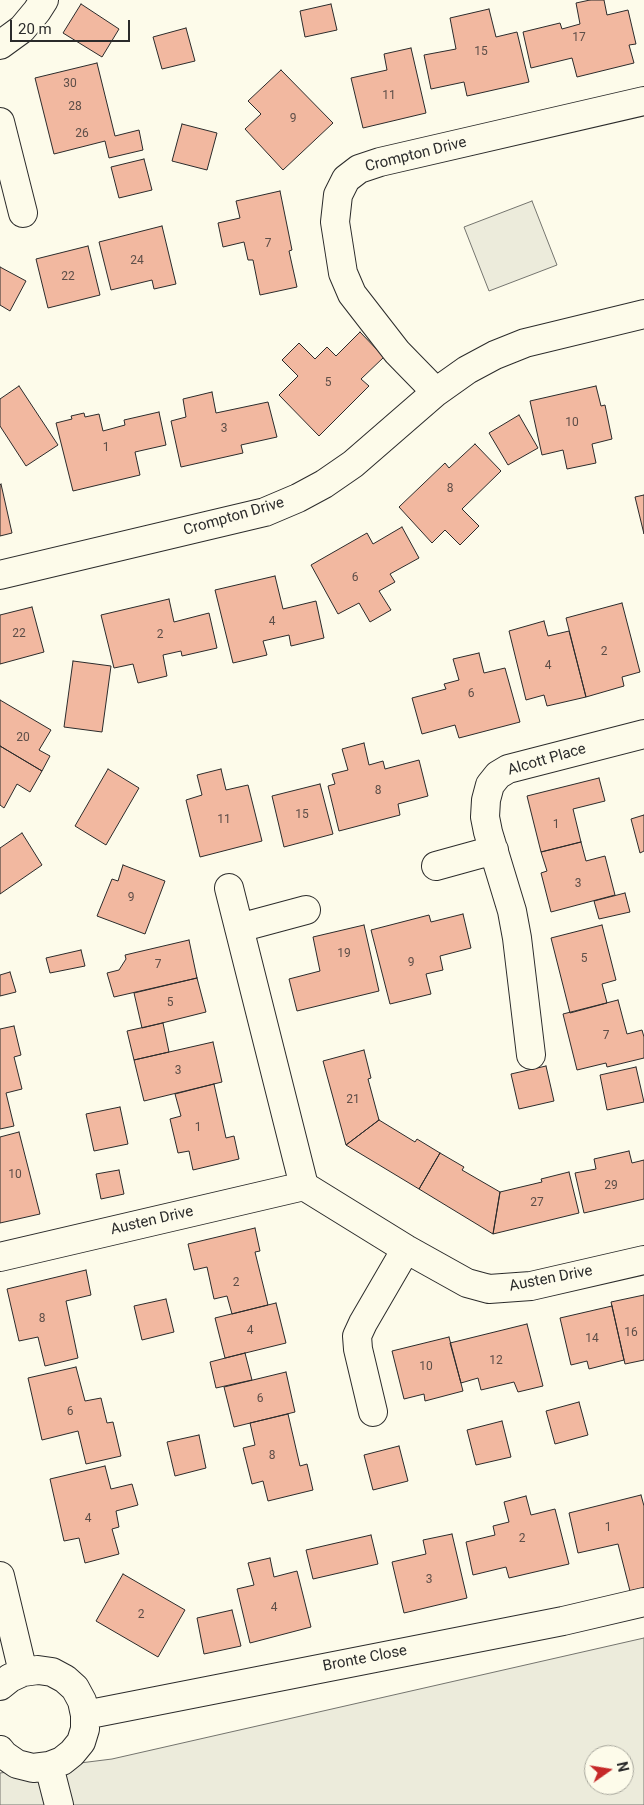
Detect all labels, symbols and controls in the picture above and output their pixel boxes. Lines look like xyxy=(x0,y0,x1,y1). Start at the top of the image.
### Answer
scale bar xyxy=(12,10,132,42)
text: 20 m xyxy=(18,20,52,38)
house number: 17 xyxy=(572,31,586,45)
house number: 15 xyxy=(474,45,488,59)
house number: 30 xyxy=(63,77,77,91)
house number: 11 xyxy=(382,89,396,103)
house number: 28 xyxy=(68,100,82,114)
house number: 9 xyxy=(290,112,296,126)
house number: 26 xyxy=(75,127,89,141)
street label: Crompton Drive xyxy=(363,134,469,176)
house number: 7 xyxy=(265,237,271,251)
house number: 24 xyxy=(130,254,144,268)
house number: 22 xyxy=(61,270,75,284)
house number: 5 xyxy=(325,376,331,390)
house number: 10 xyxy=(565,416,579,430)
house number: 3 xyxy=(221,422,227,436)
house number: 1 xyxy=(103,441,109,455)
house number: 8 xyxy=(447,482,453,496)
street label: Crompton Drive xyxy=(182,494,286,540)
house number: 6 xyxy=(352,571,358,585)
house number: 4 xyxy=(269,615,275,629)
house number: 22 xyxy=(12,627,26,641)
house number: 2 xyxy=(157,628,163,642)
house number: 2 xyxy=(601,645,607,659)
house number: 4 xyxy=(545,659,551,673)
house number: 6 xyxy=(468,687,474,701)
house number: 20 xyxy=(16,731,30,745)
street label: Alcott Place xyxy=(506,740,588,780)
house number: 8 xyxy=(375,784,381,798)
house number: 15 xyxy=(295,808,309,822)
house number: 11 xyxy=(217,813,231,827)
house number: 1 xyxy=(553,818,559,832)
house number: 3 xyxy=(575,877,581,891)
house number: 9 xyxy=(128,891,134,905)
house number: 19 xyxy=(337,947,351,961)
house number: 5 xyxy=(581,952,587,966)
house number: 9 xyxy=(408,956,414,970)
house number: 7 xyxy=(155,958,161,972)
house number: 5 xyxy=(167,996,173,1010)
house number: 7 xyxy=(603,1029,609,1043)
house number: 3 xyxy=(175,1064,181,1078)
house number: 21 xyxy=(346,1093,360,1107)
house number: 1 xyxy=(195,1121,201,1135)
house number: 10 xyxy=(8,1168,22,1182)
house number: 29 xyxy=(604,1179,618,1193)
house number: 27 xyxy=(530,1196,544,1210)
street label: Austen Drive xyxy=(109,1203,195,1239)
street label: Austen Drive xyxy=(508,1262,594,1296)
house number: 2 xyxy=(233,1276,239,1290)
house number: 8 xyxy=(39,1312,45,1326)
house number: 4 xyxy=(247,1324,253,1338)
house number: 16 xyxy=(624,1326,638,1340)
house number: 14 xyxy=(585,1332,599,1346)
house number: 12 xyxy=(489,1354,503,1368)
house number: 10 xyxy=(419,1360,433,1374)
house number: 6 xyxy=(257,1392,263,1406)
house number: 6 xyxy=(67,1405,73,1419)
house number: 8 xyxy=(269,1449,275,1463)
house number: 4 xyxy=(85,1512,91,1526)
house number: 1 xyxy=(605,1521,611,1535)
house number: 2 xyxy=(519,1532,525,1546)
house number: 3 xyxy=(426,1573,432,1587)
house number: 4 xyxy=(271,1601,277,1615)
house number: 2 xyxy=(138,1608,144,1622)
street label: Bronte Close xyxy=(321,1642,409,1676)
north arrow xyxy=(584,1745,634,1795)
text: N xyxy=(614,1760,632,1773)

